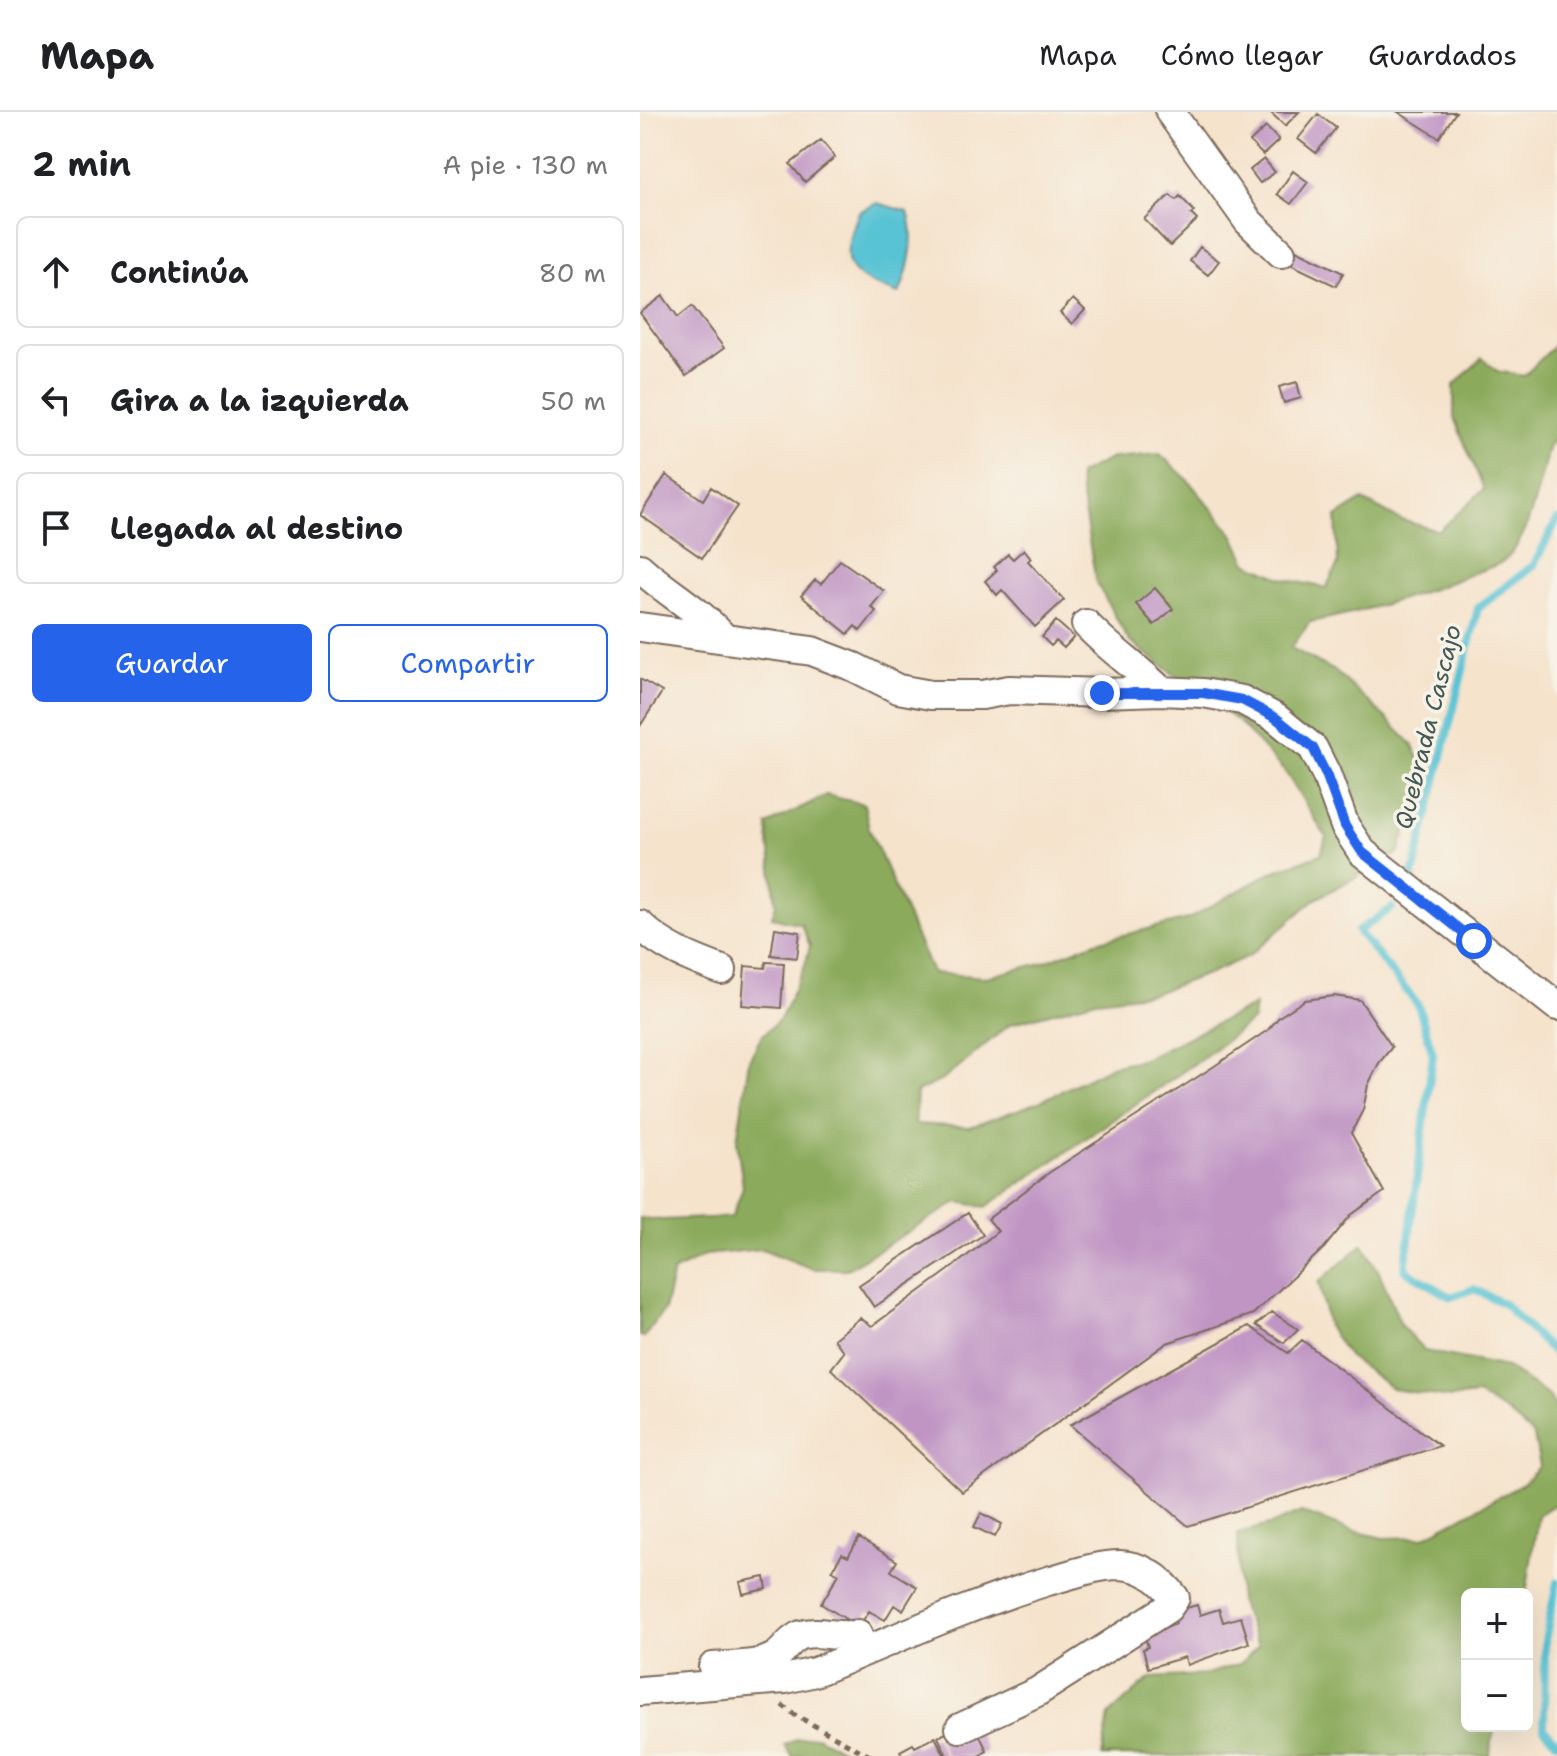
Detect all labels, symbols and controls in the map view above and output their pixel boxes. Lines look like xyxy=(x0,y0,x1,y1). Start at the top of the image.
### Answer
text: Mapa xyxy=(40,30,154,81)
text: Mapa xyxy=(1039,36,1117,74)
text: Cómo llegar xyxy=(1161,36,1324,74)
text: Guardados xyxy=(1368,36,1517,74)
text: 2 min xyxy=(32,141,131,187)
text: A pie · 130 m xyxy=(442,147,608,182)
icon: ahead xyxy=(34,250,78,294)
text: Continúa xyxy=(110,252,249,293)
text: 80 m xyxy=(539,255,606,290)
icon: left xyxy=(34,378,78,422)
text: Gira a la izquierda xyxy=(110,380,409,421)
text: 50 m xyxy=(541,383,606,418)
icon: arrive xyxy=(34,506,78,550)
text: Llegada al destino xyxy=(110,508,403,549)
water label: Quebrada Cascajo xyxy=(1387,621,1469,833)
button: Guardar xyxy=(32,624,312,702)
button: Compartir xyxy=(328,624,608,702)
route end xyxy=(1084,675,1120,711)
route start xyxy=(1456,923,1492,959)
map controls xyxy=(1461,1588,1533,1732)
button: + xyxy=(1461,1588,1533,1660)
button: − xyxy=(1461,1660,1533,1732)

